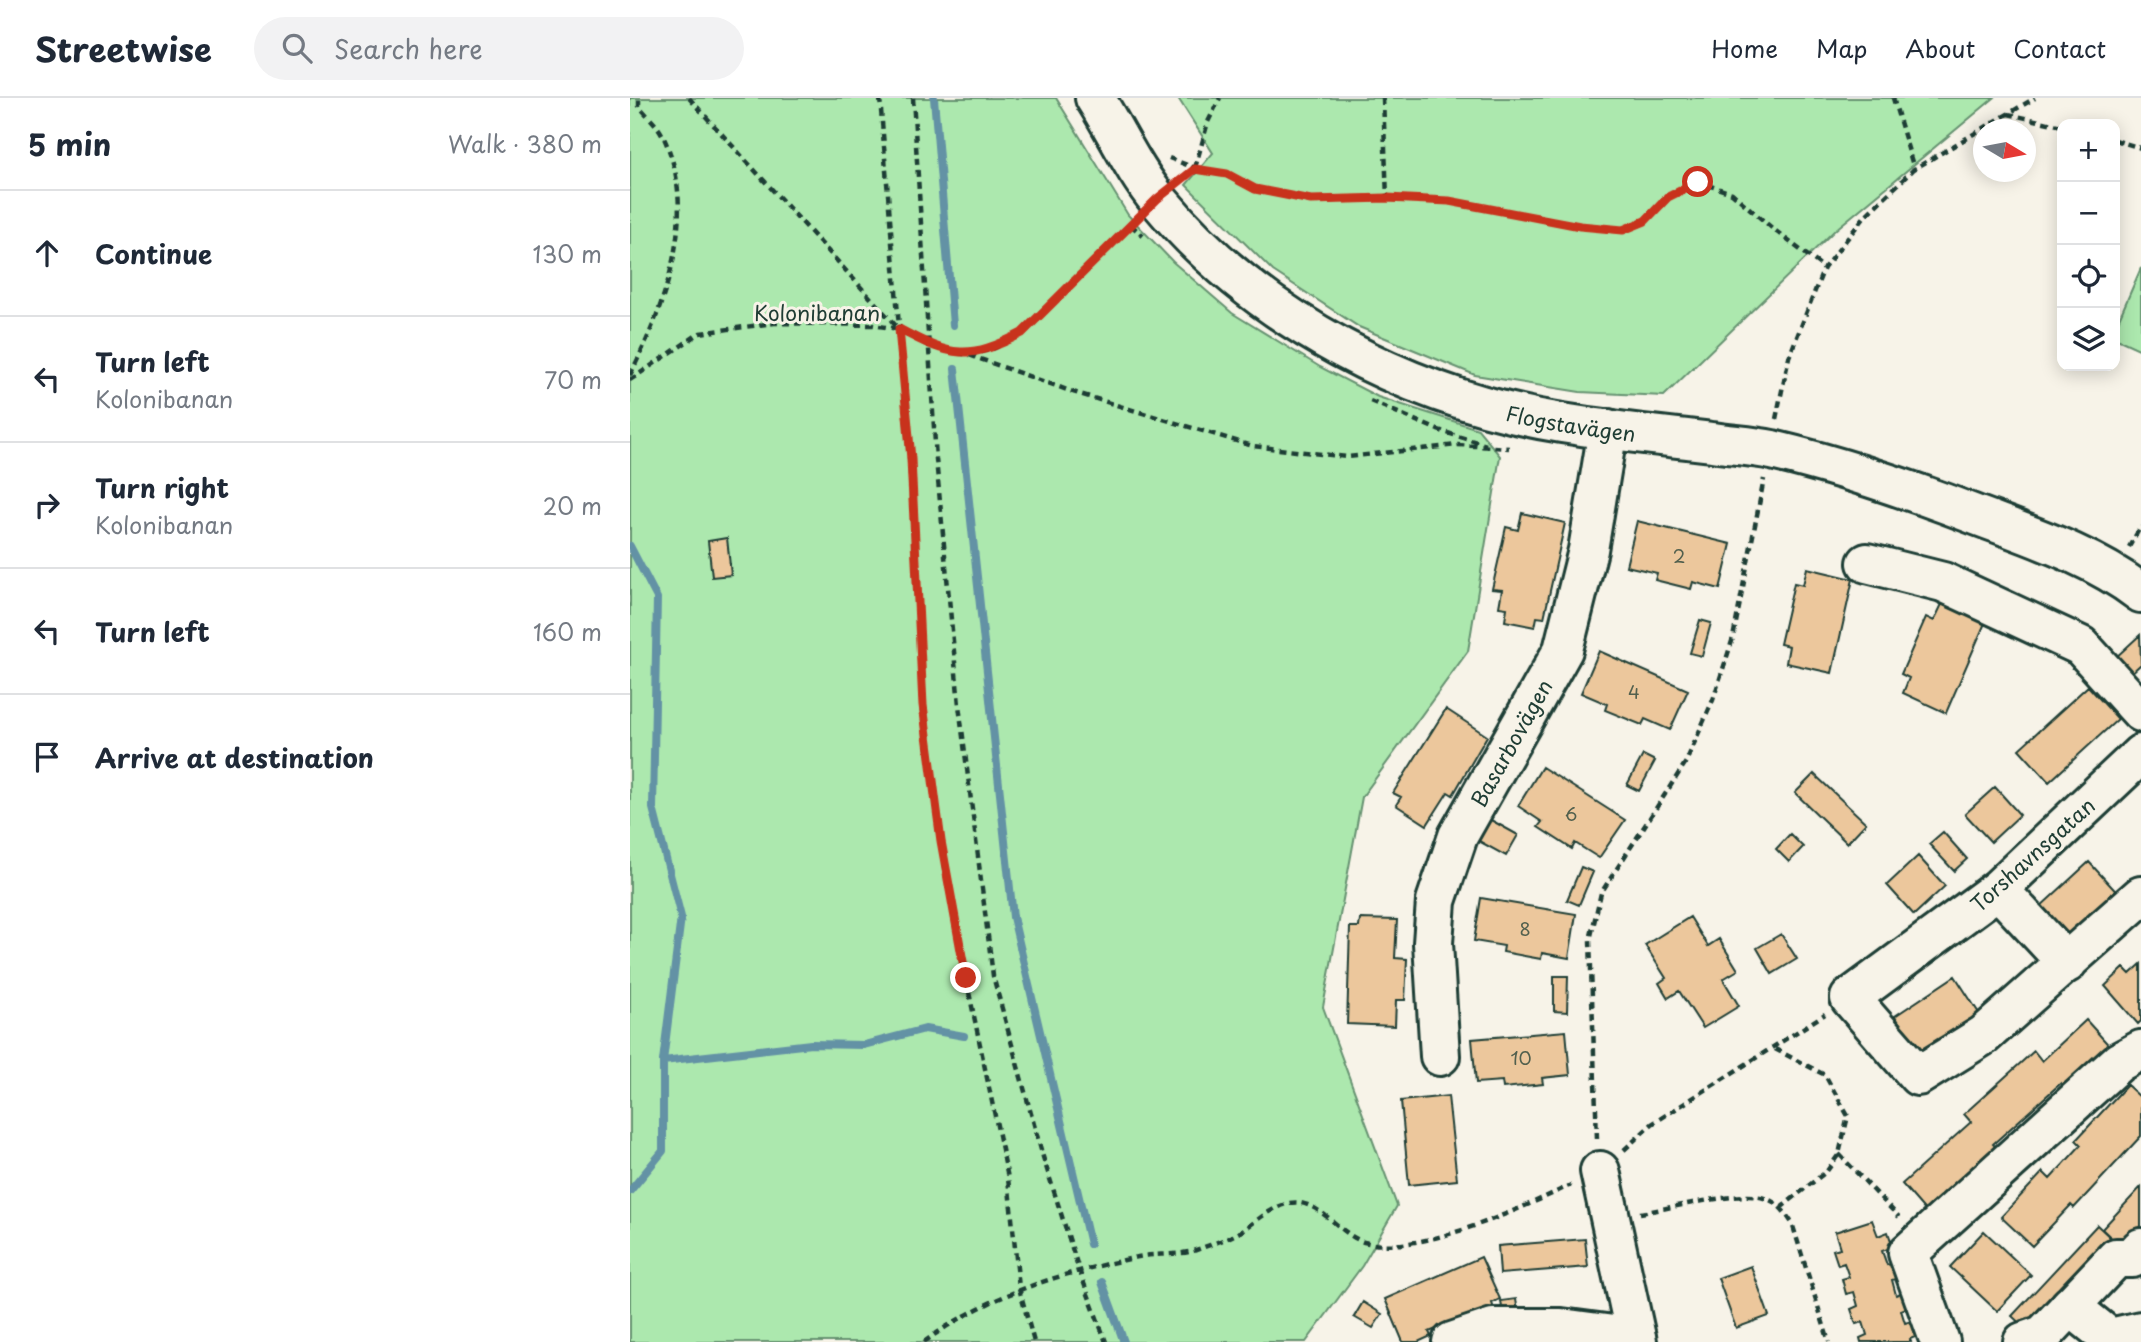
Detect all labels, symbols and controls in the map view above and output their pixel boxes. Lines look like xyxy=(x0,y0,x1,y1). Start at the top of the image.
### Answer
search box xyxy=(254,17,744,80)
text: Streetwise xyxy=(35,23,212,73)
icon: search xyxy=(278,29,316,67)
text: Search here xyxy=(334,29,483,68)
text: Home xyxy=(1711,30,1778,66)
text: Map xyxy=(1816,30,1867,66)
text: About xyxy=(1905,30,1975,66)
text: Contact xyxy=(2013,30,2106,66)
north arrow xyxy=(1973,119,2036,182)
map controls xyxy=(2057,119,2120,371)
button: + xyxy=(2057,119,2120,182)
text: 5 min xyxy=(28,121,111,166)
text: Walk · 380 m xyxy=(448,126,602,161)
route start xyxy=(1682,166,1713,197)
button: − xyxy=(2057,182,2120,245)
icon: ahead xyxy=(28,234,66,272)
text: Continue xyxy=(95,234,212,273)
text: 130 m xyxy=(532,236,602,271)
button: locate xyxy=(2057,245,2120,308)
street label: Kolonibanan xyxy=(754,296,880,328)
button: layers xyxy=(2057,308,2120,371)
text: Turn left xyxy=(95,342,210,381)
icon: left xyxy=(28,360,66,398)
text: 70 m xyxy=(544,362,602,397)
text: Kolonibanan xyxy=(95,381,233,416)
street label: Flogstavägen xyxy=(1503,396,1638,449)
text: Turn right xyxy=(95,468,229,507)
icon: right xyxy=(28,486,66,524)
text: 20 m xyxy=(543,488,602,523)
text: Kolonibanan xyxy=(95,507,233,542)
house number: 2 xyxy=(1673,542,1685,569)
icon: left xyxy=(28,612,66,650)
text: Turn left xyxy=(95,612,210,651)
text: 160 m xyxy=(533,614,602,649)
street label: Basarbovägen xyxy=(1462,673,1560,813)
house number: 4 xyxy=(1628,678,1640,705)
icon: arrive xyxy=(28,738,66,776)
text: Arrive at destination xyxy=(95,738,374,777)
street label: Torshavnsgatan xyxy=(1963,789,2101,919)
house number: 6 xyxy=(1565,800,1577,827)
house number: 8 xyxy=(1519,915,1531,942)
route end xyxy=(950,962,981,993)
house number: 10 xyxy=(1510,1044,1532,1071)

